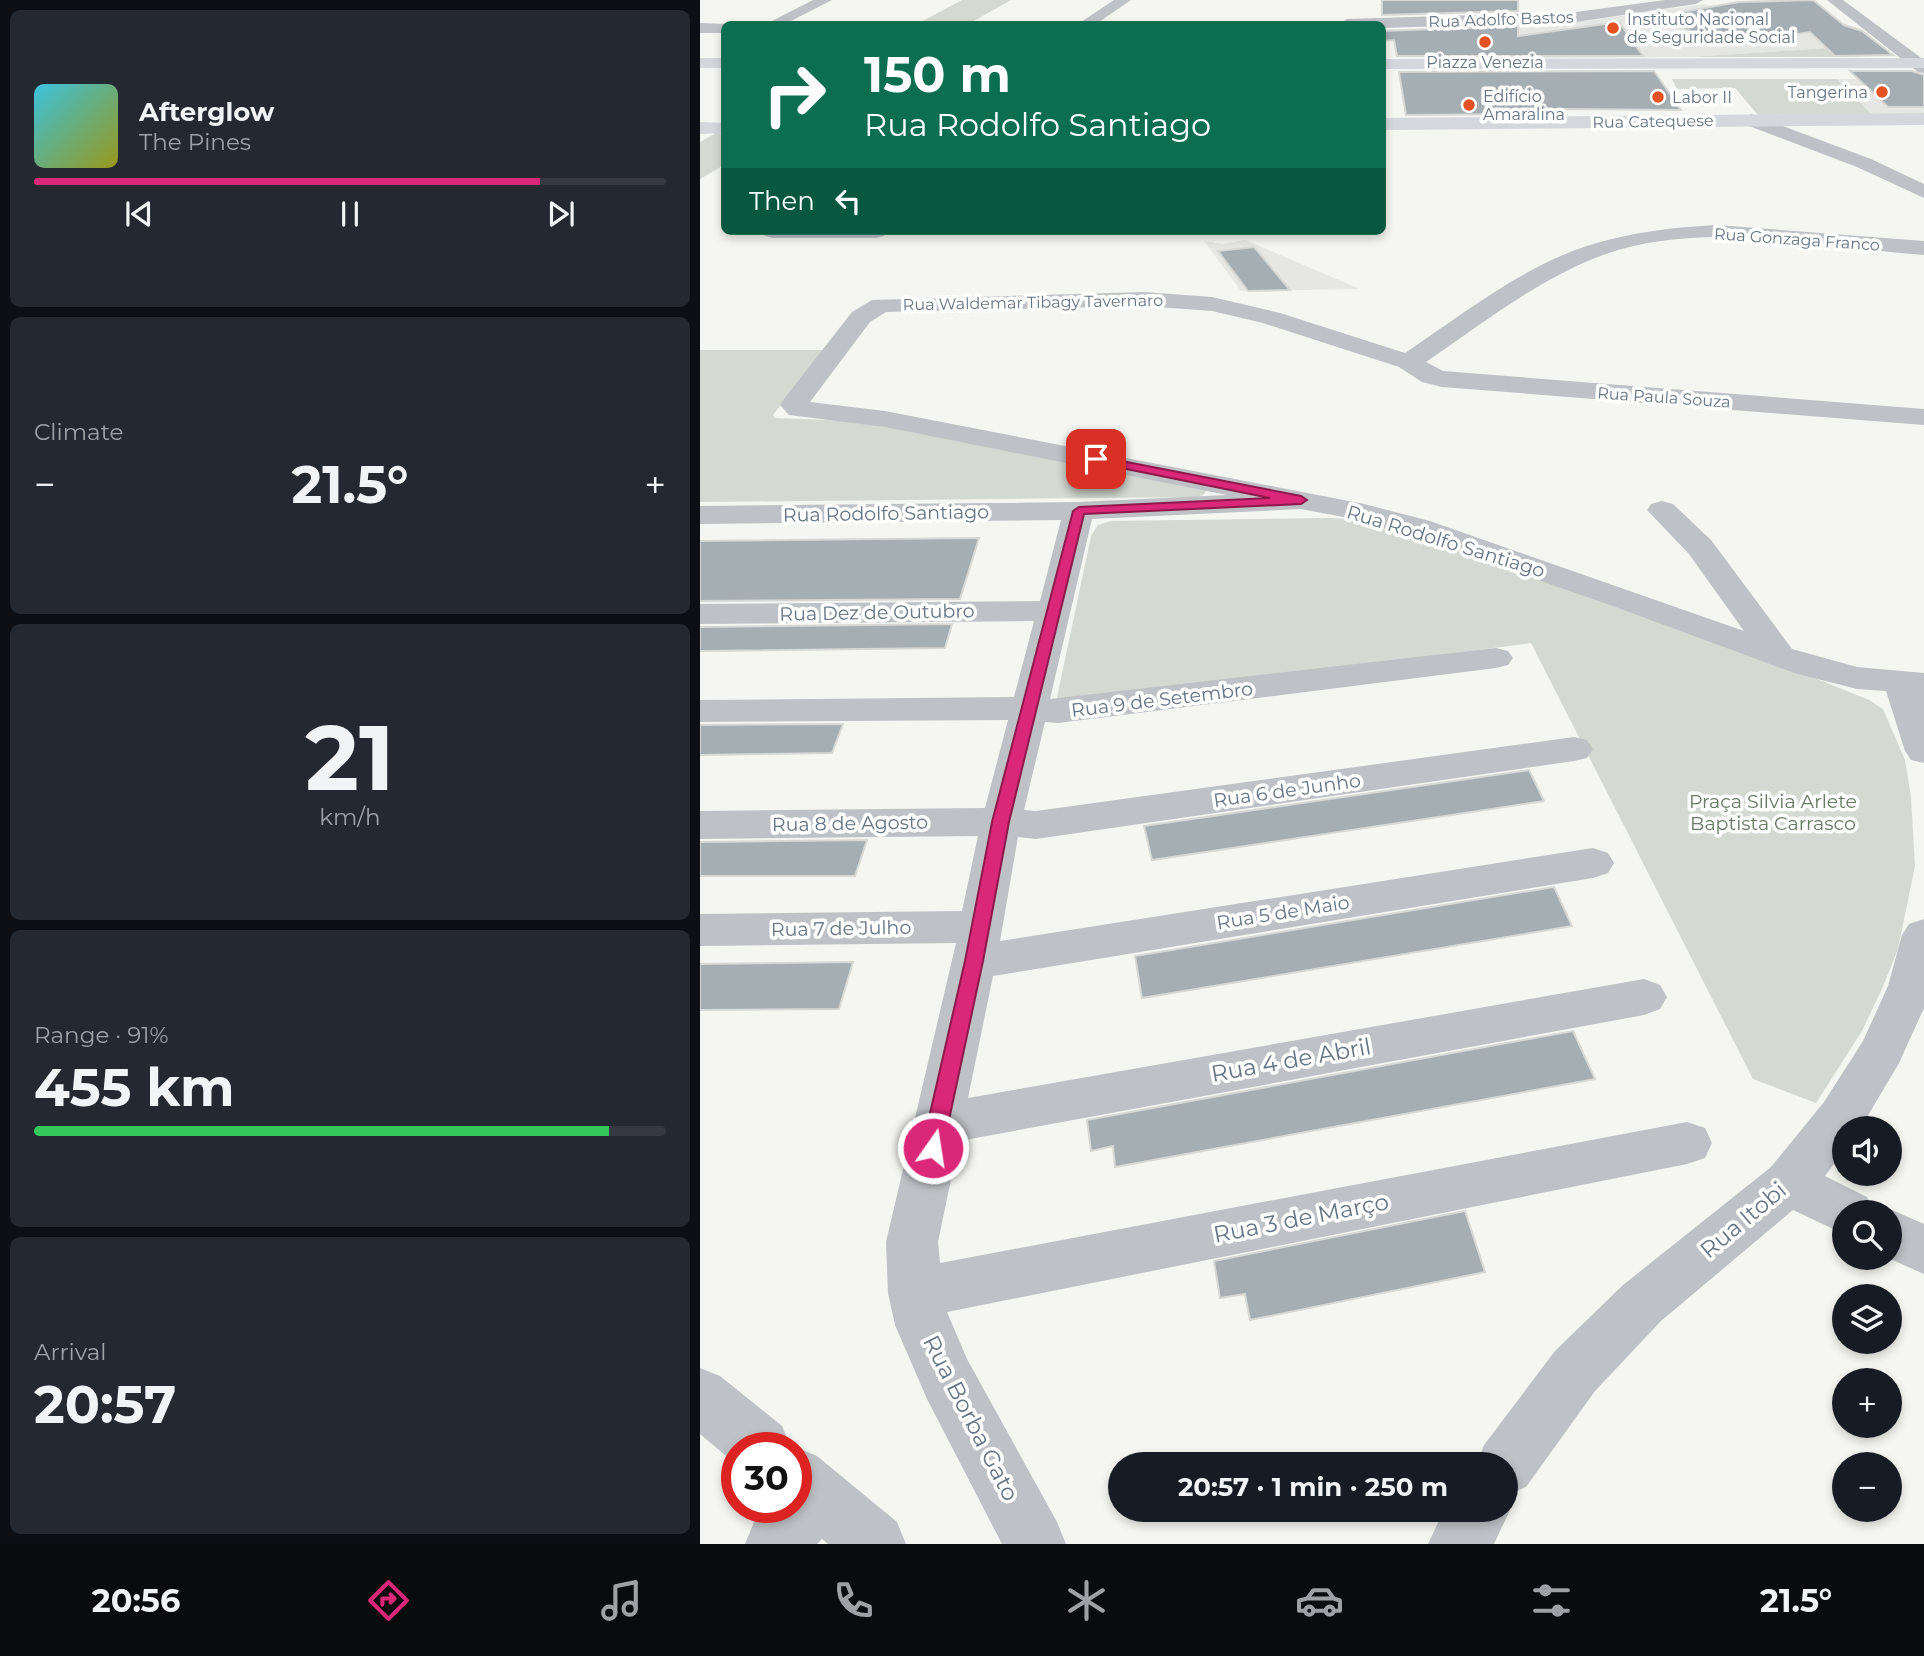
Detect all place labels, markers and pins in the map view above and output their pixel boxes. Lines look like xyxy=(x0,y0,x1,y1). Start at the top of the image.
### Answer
place label: Instituto Nacional de Seguridade Social xyxy=(1627,10,1795,47)
marker: Instituto Nacional de Seguridade Social xyxy=(1605,20,1621,36)
marker: Piazza Venezia xyxy=(1477,34,1493,50)
place label: Piazza Venezia xyxy=(1426,53,1544,72)
place label: Tangerina xyxy=(1788,83,1868,102)
marker: Tangerina xyxy=(1874,84,1890,100)
place label: Edifício Amaralina xyxy=(1483,87,1565,124)
place label: Labor II xyxy=(1672,88,1732,107)
marker: Labor II xyxy=(1650,89,1666,105)
marker: Edifício Amaralina xyxy=(1461,97,1477,113)
pin xyxy=(1066,429,1126,489)

